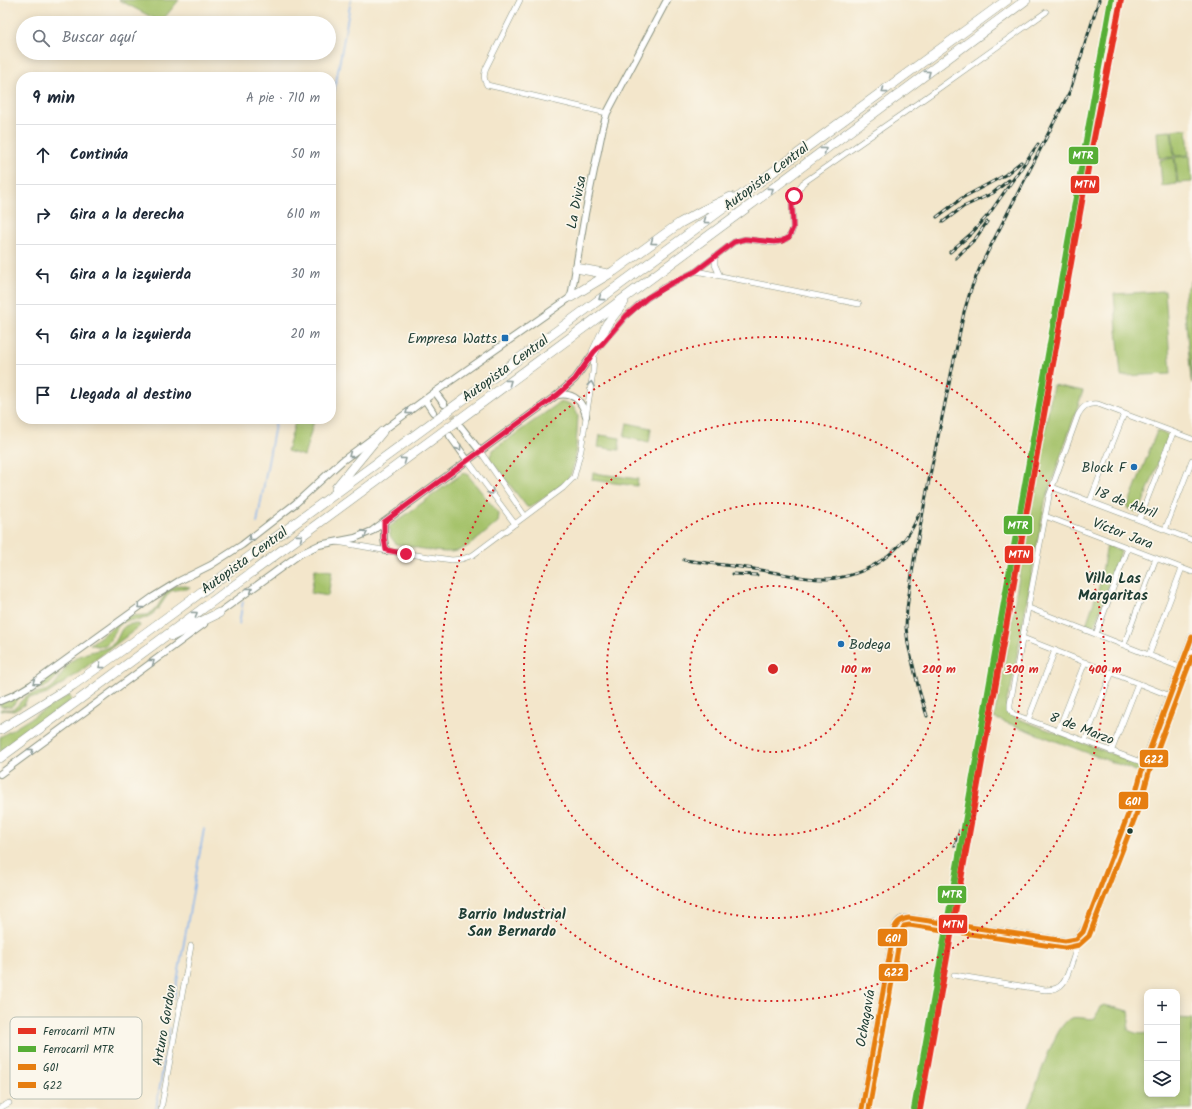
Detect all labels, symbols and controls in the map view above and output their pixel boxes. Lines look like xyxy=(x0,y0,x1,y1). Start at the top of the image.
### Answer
search box xyxy=(16,16,336,60)
text: Buscar aquí xyxy=(62,26,135,50)
icon: search xyxy=(30,27,52,49)
one-way arrow xyxy=(924,71,931,78)
text: 9 min xyxy=(32,85,75,112)
one-way arrow xyxy=(881,87,888,94)
text: A pie · 710 m xyxy=(246,88,320,109)
street label: Autopista Central xyxy=(719,137,815,217)
text: Continúa xyxy=(70,143,128,167)
icon: ahead xyxy=(32,144,54,166)
text: 50 m xyxy=(291,144,320,165)
line badge: MTR xyxy=(1068,146,1099,165)
one-way arrow xyxy=(820,147,827,155)
text: MTR xyxy=(1073,147,1094,165)
street label: La Divisa xyxy=(561,174,593,231)
line badge: MTN xyxy=(1070,175,1100,194)
text: MTN xyxy=(1074,176,1096,194)
route start xyxy=(785,187,803,205)
one-way arrow xyxy=(766,188,773,195)
text: Gira a la derecha xyxy=(70,203,184,227)
icon: right xyxy=(32,204,54,226)
text: 610 m xyxy=(287,204,320,225)
one-way arrow xyxy=(703,216,710,223)
one-way arrow xyxy=(651,237,658,244)
text: Gira a la izquierda xyxy=(70,263,191,287)
icon: left xyxy=(32,264,54,286)
text: 30 m xyxy=(291,264,320,285)
one-way arrow xyxy=(599,293,606,300)
text: Gira a la izquierda xyxy=(70,323,191,347)
icon: left xyxy=(32,324,54,346)
text: 20 m xyxy=(290,324,320,345)
place label: Empresa Watts xyxy=(408,328,497,350)
street label: Autopista Central xyxy=(458,329,554,408)
marker: Empresa Watts xyxy=(500,333,510,343)
one-way arrow xyxy=(505,380,512,387)
one-way arrow xyxy=(586,381,595,387)
text: Llegada al destino xyxy=(70,383,192,407)
icon: arrive xyxy=(32,384,54,406)
one-way arrow xyxy=(406,407,413,414)
one-way arrow xyxy=(454,444,462,451)
one-way arrow xyxy=(348,450,355,457)
one-way arrow xyxy=(400,457,407,464)
place label: Block F xyxy=(1082,457,1128,479)
marker: Block F xyxy=(1129,462,1139,472)
street label: 18 de Abril xyxy=(1092,481,1160,525)
one-way arrow xyxy=(486,487,493,494)
street label: Víctor Jara xyxy=(1089,512,1156,556)
line badge: MTR xyxy=(1003,515,1033,535)
text: MTR xyxy=(1008,517,1029,535)
street label: Autopista Central xyxy=(197,521,293,600)
one-way arrow xyxy=(362,530,369,538)
one-way arrow xyxy=(248,533,255,540)
one-way arrow xyxy=(295,535,302,542)
route end xyxy=(397,545,415,563)
line badge: MTN xyxy=(1004,545,1034,564)
text: MTN xyxy=(1008,546,1030,564)
district label: Villa Las Margaritas xyxy=(1078,567,1148,608)
one-way arrow xyxy=(246,588,253,595)
one-way arrow xyxy=(138,601,145,608)
one-way arrow xyxy=(191,612,198,619)
place label: Bodega xyxy=(849,634,891,656)
marker: Bodega xyxy=(836,639,846,649)
one-way arrow xyxy=(147,660,154,667)
text: 100 m xyxy=(841,660,871,679)
text: 200 m xyxy=(922,660,956,679)
text: 300 m xyxy=(1004,660,1039,679)
text: 400 m xyxy=(1088,660,1122,679)
one-way arrow xyxy=(98,661,105,668)
centre of rings xyxy=(766,662,780,676)
one-way arrow xyxy=(32,677,39,684)
street label: 8 de Marzo xyxy=(1046,707,1117,751)
one-way arrow xyxy=(27,749,34,756)
line badge: G22 xyxy=(1139,749,1169,768)
text: G22 xyxy=(1144,751,1164,769)
line badge: G01 xyxy=(1118,791,1149,810)
text: G01 xyxy=(1125,793,1141,811)
unlabelled marker xyxy=(1125,826,1135,836)
line badge: MTR xyxy=(937,885,967,904)
text: MTR xyxy=(942,886,963,904)
district label: Barrio Industrial San Bernardo xyxy=(458,903,566,944)
line badge: MTN xyxy=(938,914,968,934)
text: MTN xyxy=(942,916,964,934)
line badge: G01 xyxy=(877,928,908,947)
text: G01 xyxy=(885,930,901,948)
line badge: G22 xyxy=(878,963,909,982)
text: G22 xyxy=(884,964,904,982)
street label: Arturo Gordon xyxy=(147,983,183,1068)
street label: Ochagavía xyxy=(850,988,882,1049)
map controls xyxy=(1144,989,1180,1097)
button: + xyxy=(1144,989,1180,1025)
legend xyxy=(10,1017,142,1099)
text: Ferrocarril MTN xyxy=(43,1023,116,1041)
button: − xyxy=(1144,1025,1180,1061)
text: Ferrocarril MTR xyxy=(43,1041,115,1059)
text: G01 xyxy=(43,1059,59,1077)
button: layers xyxy=(1144,1061,1180,1097)
text: G22 xyxy=(43,1077,63,1095)

